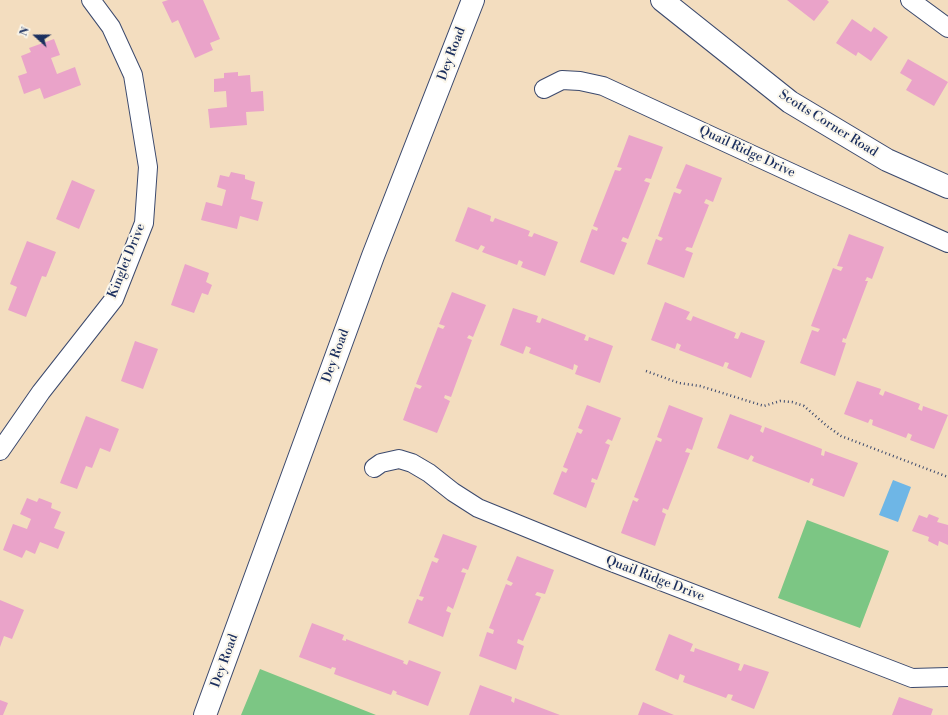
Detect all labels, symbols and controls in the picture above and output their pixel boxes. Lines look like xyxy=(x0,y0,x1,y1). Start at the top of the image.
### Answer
north arrow xyxy=(16,16,56,56)
text: N xyxy=(17,25,33,38)
street label: Dey Road xyxy=(435,25,469,83)
street label: Scotts Corner Road xyxy=(776,87,880,161)
street label: Quail Ridge Drive xyxy=(696,123,798,181)
street label: Kinglet Drive xyxy=(105,221,149,301)
street label: Dey Road xyxy=(319,327,353,385)
street label: Quail Ridge Drive xyxy=(603,553,707,605)
street label: Dey Road xyxy=(208,632,242,690)

